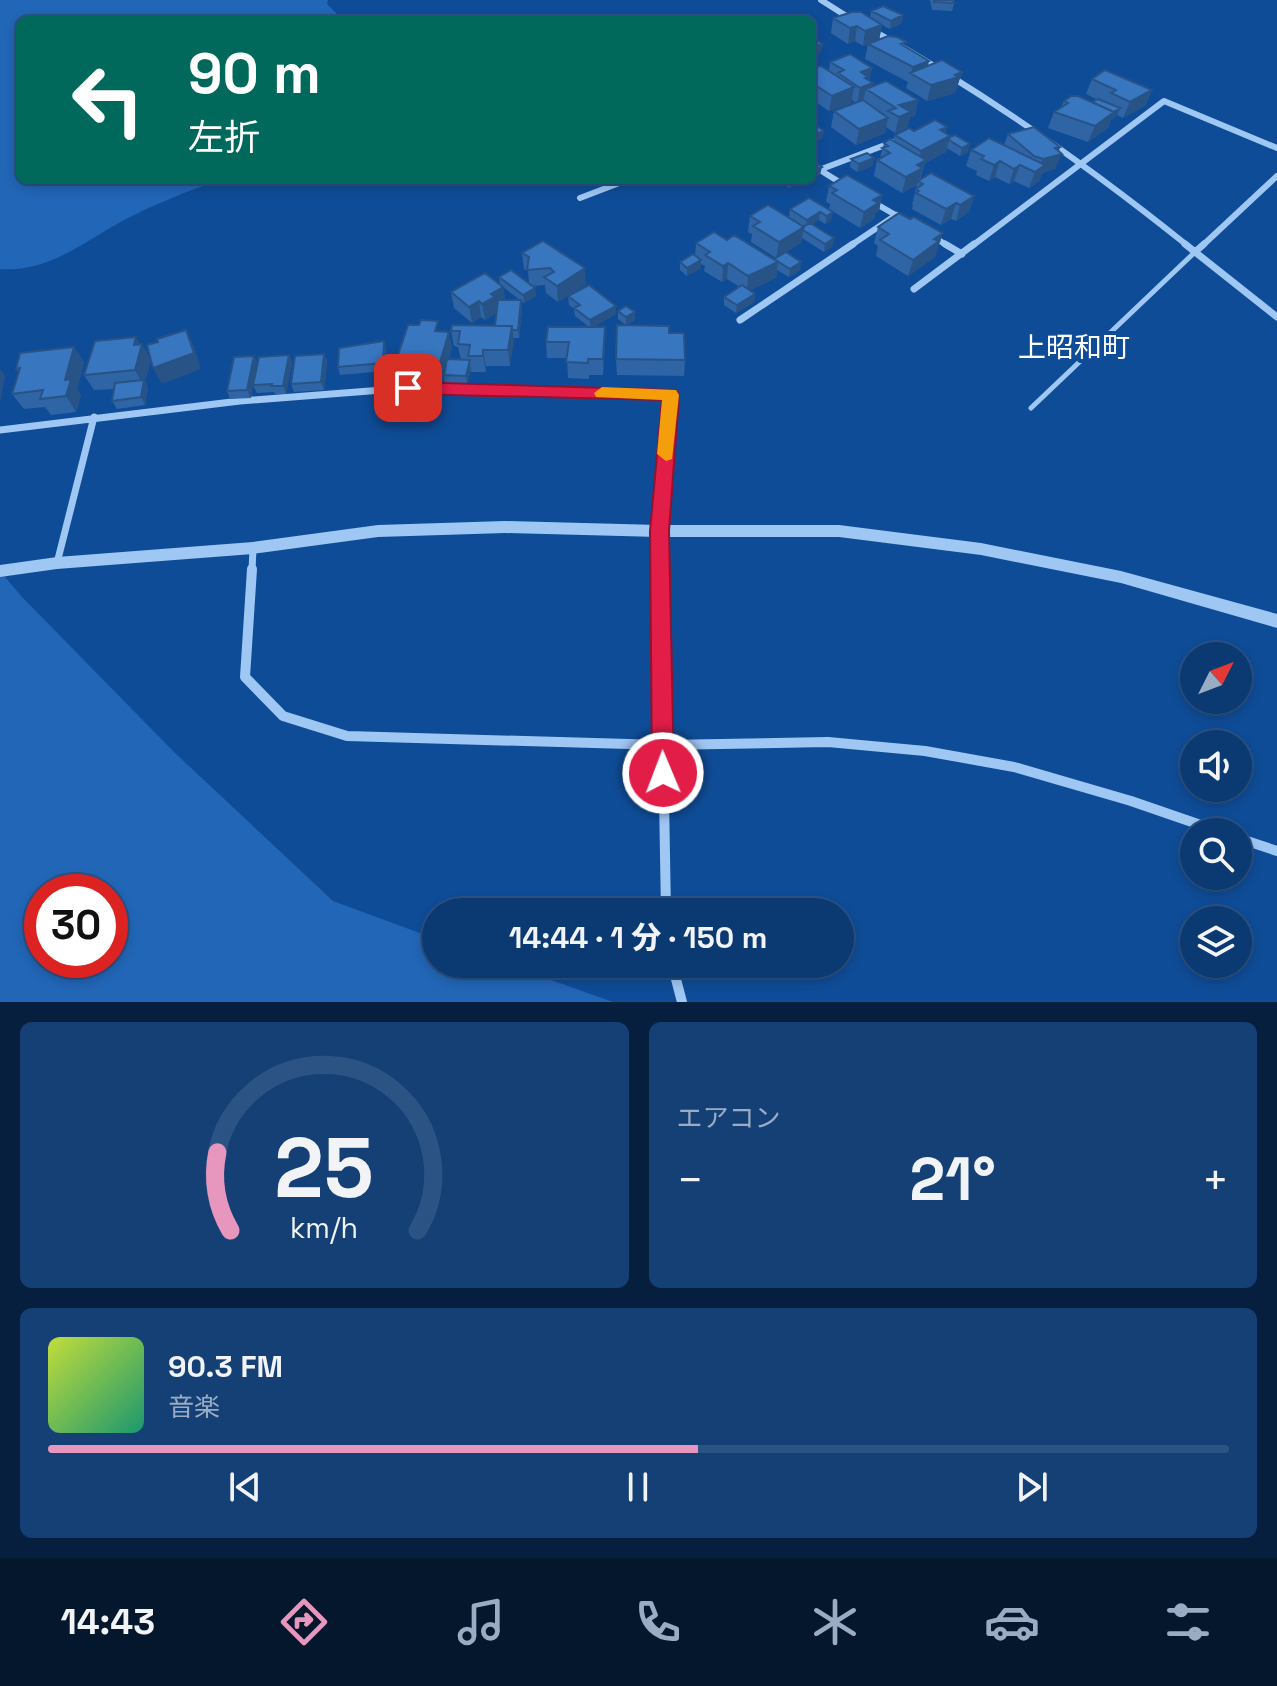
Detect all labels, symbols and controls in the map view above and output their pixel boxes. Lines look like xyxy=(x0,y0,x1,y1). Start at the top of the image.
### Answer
text: 90 m xyxy=(188,38,321,109)
icon: left xyxy=(56,48,160,152)
text: 左折 xyxy=(188,115,260,161)
district label: 上昭和町 xyxy=(1018,329,1130,365)
pin xyxy=(374,354,442,422)
icon: arrive xyxy=(386,366,430,410)
north arrow xyxy=(1180,642,1252,714)
map controls xyxy=(1180,642,1252,978)
button: sound xyxy=(1180,730,1252,802)
position arrow xyxy=(621,731,705,815)
button: search xyxy=(1180,818,1252,890)
speed limit sign: 30 xyxy=(24,874,128,978)
button: layers xyxy=(1180,906,1252,978)
text: 14:44 · 1 分 · 150 m xyxy=(509,918,767,957)
text: エアコン xyxy=(677,1101,781,1135)
text: 25 xyxy=(275,1115,374,1221)
text: 21° xyxy=(910,1141,996,1218)
text: − xyxy=(677,1152,704,1208)
text: + xyxy=(1202,1152,1229,1208)
text: km/h xyxy=(290,1210,358,1246)
text: 90.3 FM xyxy=(168,1347,283,1386)
text: 音楽 xyxy=(168,1390,220,1424)
icon: previous xyxy=(223,1465,267,1509)
icon: pause xyxy=(616,1465,660,1509)
icon: next xyxy=(1010,1465,1054,1509)
icon: directions xyxy=(276,1594,332,1650)
icon: music xyxy=(453,1594,509,1650)
icon: phone xyxy=(630,1594,686,1650)
icon: climate xyxy=(807,1594,863,1650)
icon: car xyxy=(984,1594,1040,1650)
icon: filters xyxy=(1160,1594,1216,1650)
text: 14:43 xyxy=(60,1599,155,1645)

